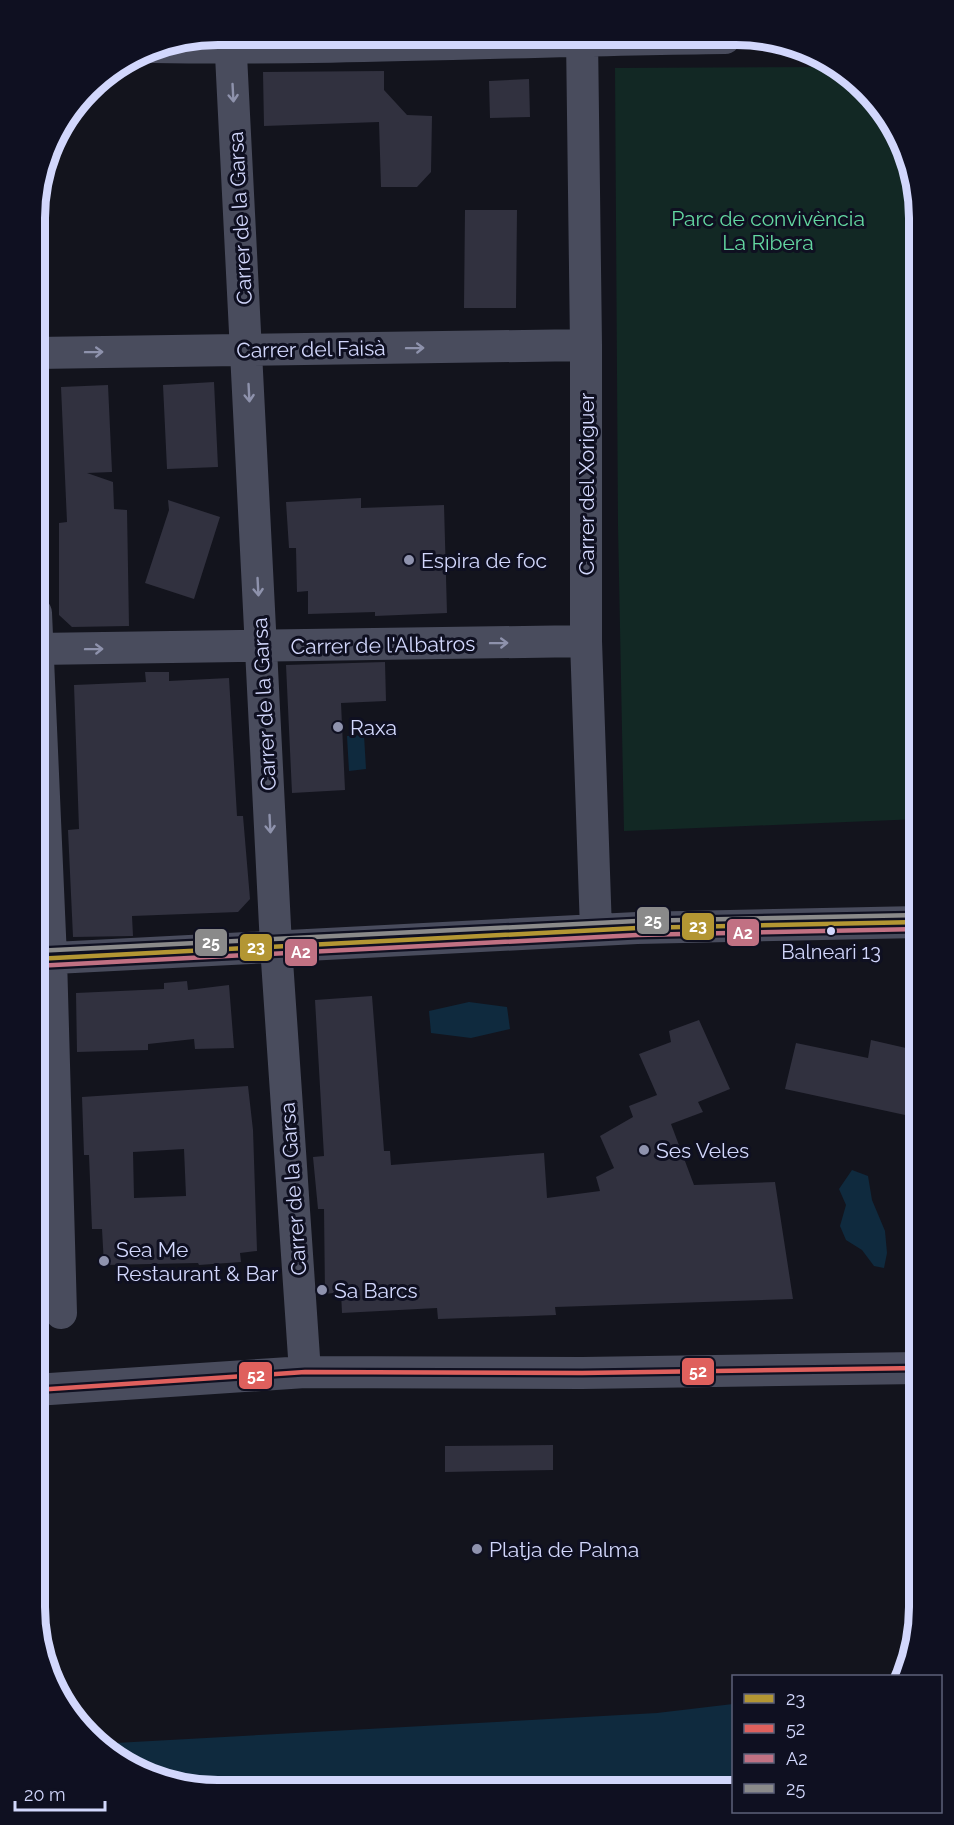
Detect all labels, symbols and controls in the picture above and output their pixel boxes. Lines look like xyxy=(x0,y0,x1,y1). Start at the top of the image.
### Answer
one-way arrow xyxy=(228,83,239,102)
street label: Carrer de la Garsa xyxy=(223,131,257,305)
park label: Parc de convivència La Ribera xyxy=(671,206,865,255)
street label: Carrer del Faisà xyxy=(236,335,386,363)
one-way arrow xyxy=(405,342,425,354)
one-way arrow xyxy=(84,346,104,358)
one-way arrow xyxy=(243,382,254,402)
street label: Carrer del Xoriguer xyxy=(574,392,599,575)
place label: Espira de foc xyxy=(421,548,547,573)
marker: Espira de foc xyxy=(402,553,416,567)
one-way arrow xyxy=(253,577,264,597)
street label: Carrer de la Garsa xyxy=(247,617,281,791)
street label: Carrer de l'Albatros xyxy=(290,631,476,659)
one-way arrow xyxy=(488,637,508,648)
one-way arrow xyxy=(84,643,104,655)
place label: Raxa xyxy=(350,715,397,740)
marker: Raxa xyxy=(331,720,345,734)
one-way arrow xyxy=(264,814,275,834)
line badge: 25 xyxy=(636,906,670,935)
text: 25 xyxy=(644,911,662,930)
line badge: 23 xyxy=(681,912,715,941)
text: 23 xyxy=(689,917,707,936)
line badge: A2 xyxy=(726,918,760,947)
text: A2 xyxy=(733,924,753,943)
marker: Balneari 13 xyxy=(825,925,837,937)
line badge: 25 xyxy=(194,928,228,957)
text: 25 xyxy=(202,933,220,952)
line badge: 23 xyxy=(239,933,273,962)
text: 23 xyxy=(247,938,265,957)
line badge: A2 xyxy=(284,938,318,967)
place label: Balneari 13 xyxy=(781,940,881,964)
text: A2 xyxy=(291,943,311,962)
street label: Carrer de la Garsa xyxy=(274,1102,312,1276)
place label: Ses Veles xyxy=(656,1138,749,1163)
marker: Ses Veles xyxy=(637,1143,651,1157)
place label: Sea Me Restaurant & Bar xyxy=(116,1237,279,1286)
marker: Sea Me Restaurant & Bar xyxy=(97,1254,111,1268)
place label: Sa Barcs xyxy=(334,1278,418,1303)
marker: Sa Barcs xyxy=(315,1283,329,1297)
line badge: 52 xyxy=(681,1357,715,1386)
line badge: 52 xyxy=(238,1361,273,1390)
text: 52 xyxy=(689,1362,707,1381)
text: 52 xyxy=(247,1366,265,1385)
place label: Platja de Palma xyxy=(489,1537,639,1562)
marker: Platja de Palma xyxy=(470,1542,484,1556)
legend xyxy=(732,1675,942,1813)
text: 23 xyxy=(786,1688,805,1709)
text: 52 xyxy=(786,1718,805,1739)
text: A2 xyxy=(786,1748,808,1769)
scale bar xyxy=(15,1774,105,1812)
text: 25 xyxy=(786,1778,805,1799)
text: 20 m xyxy=(24,1784,66,1805)

